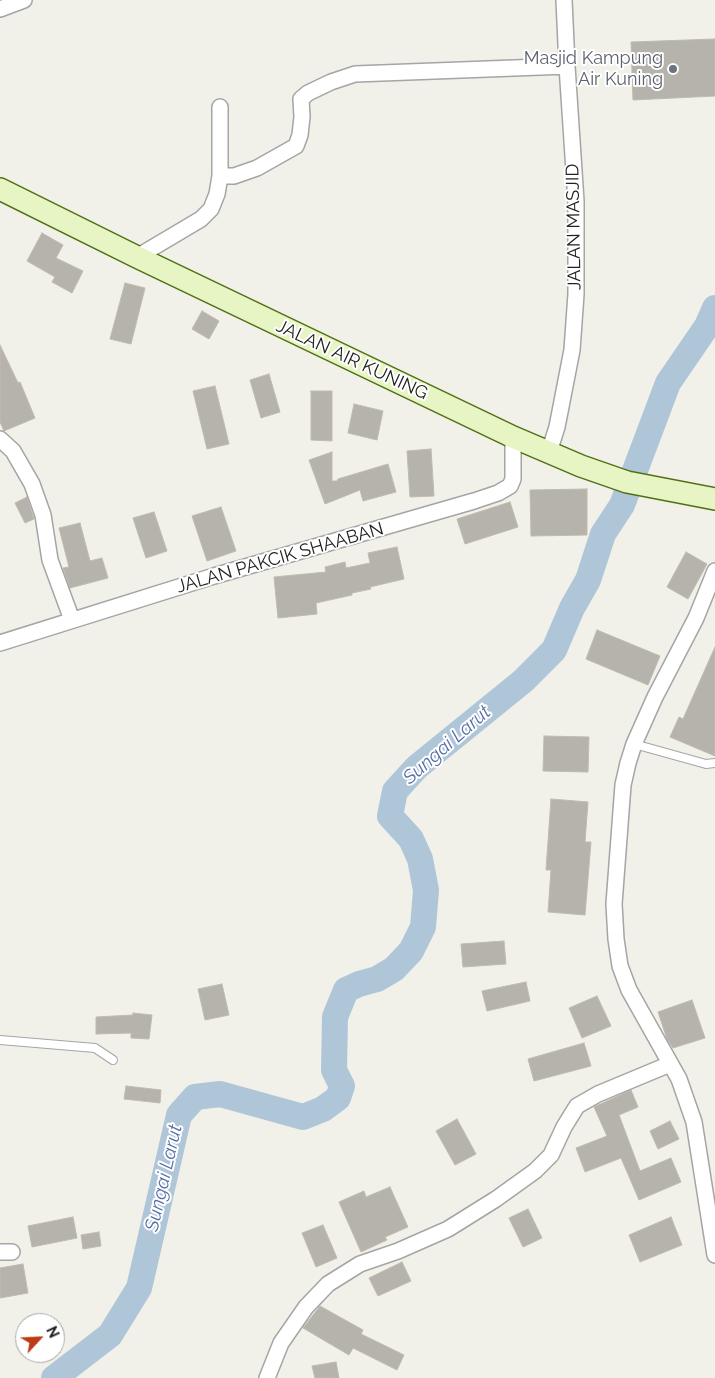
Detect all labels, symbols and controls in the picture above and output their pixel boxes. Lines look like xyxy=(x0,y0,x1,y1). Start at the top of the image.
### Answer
place label: Masjid Kampung Air Kuning xyxy=(524,48,663,90)
marker: Masjid Kampung Air Kuning xyxy=(667,63,679,75)
street label: JALAN MASJID xyxy=(562,164,586,290)
street label: JALAN AIR KUNING xyxy=(273,315,431,405)
street label: JALAN PAKCIK SHAABAN xyxy=(174,518,386,598)
water label: Sungai Larut xyxy=(398,701,496,789)
water label: Sungai Larut xyxy=(141,1122,187,1234)
north arrow xyxy=(15,1313,65,1363)
text: N xyxy=(43,1324,62,1340)

